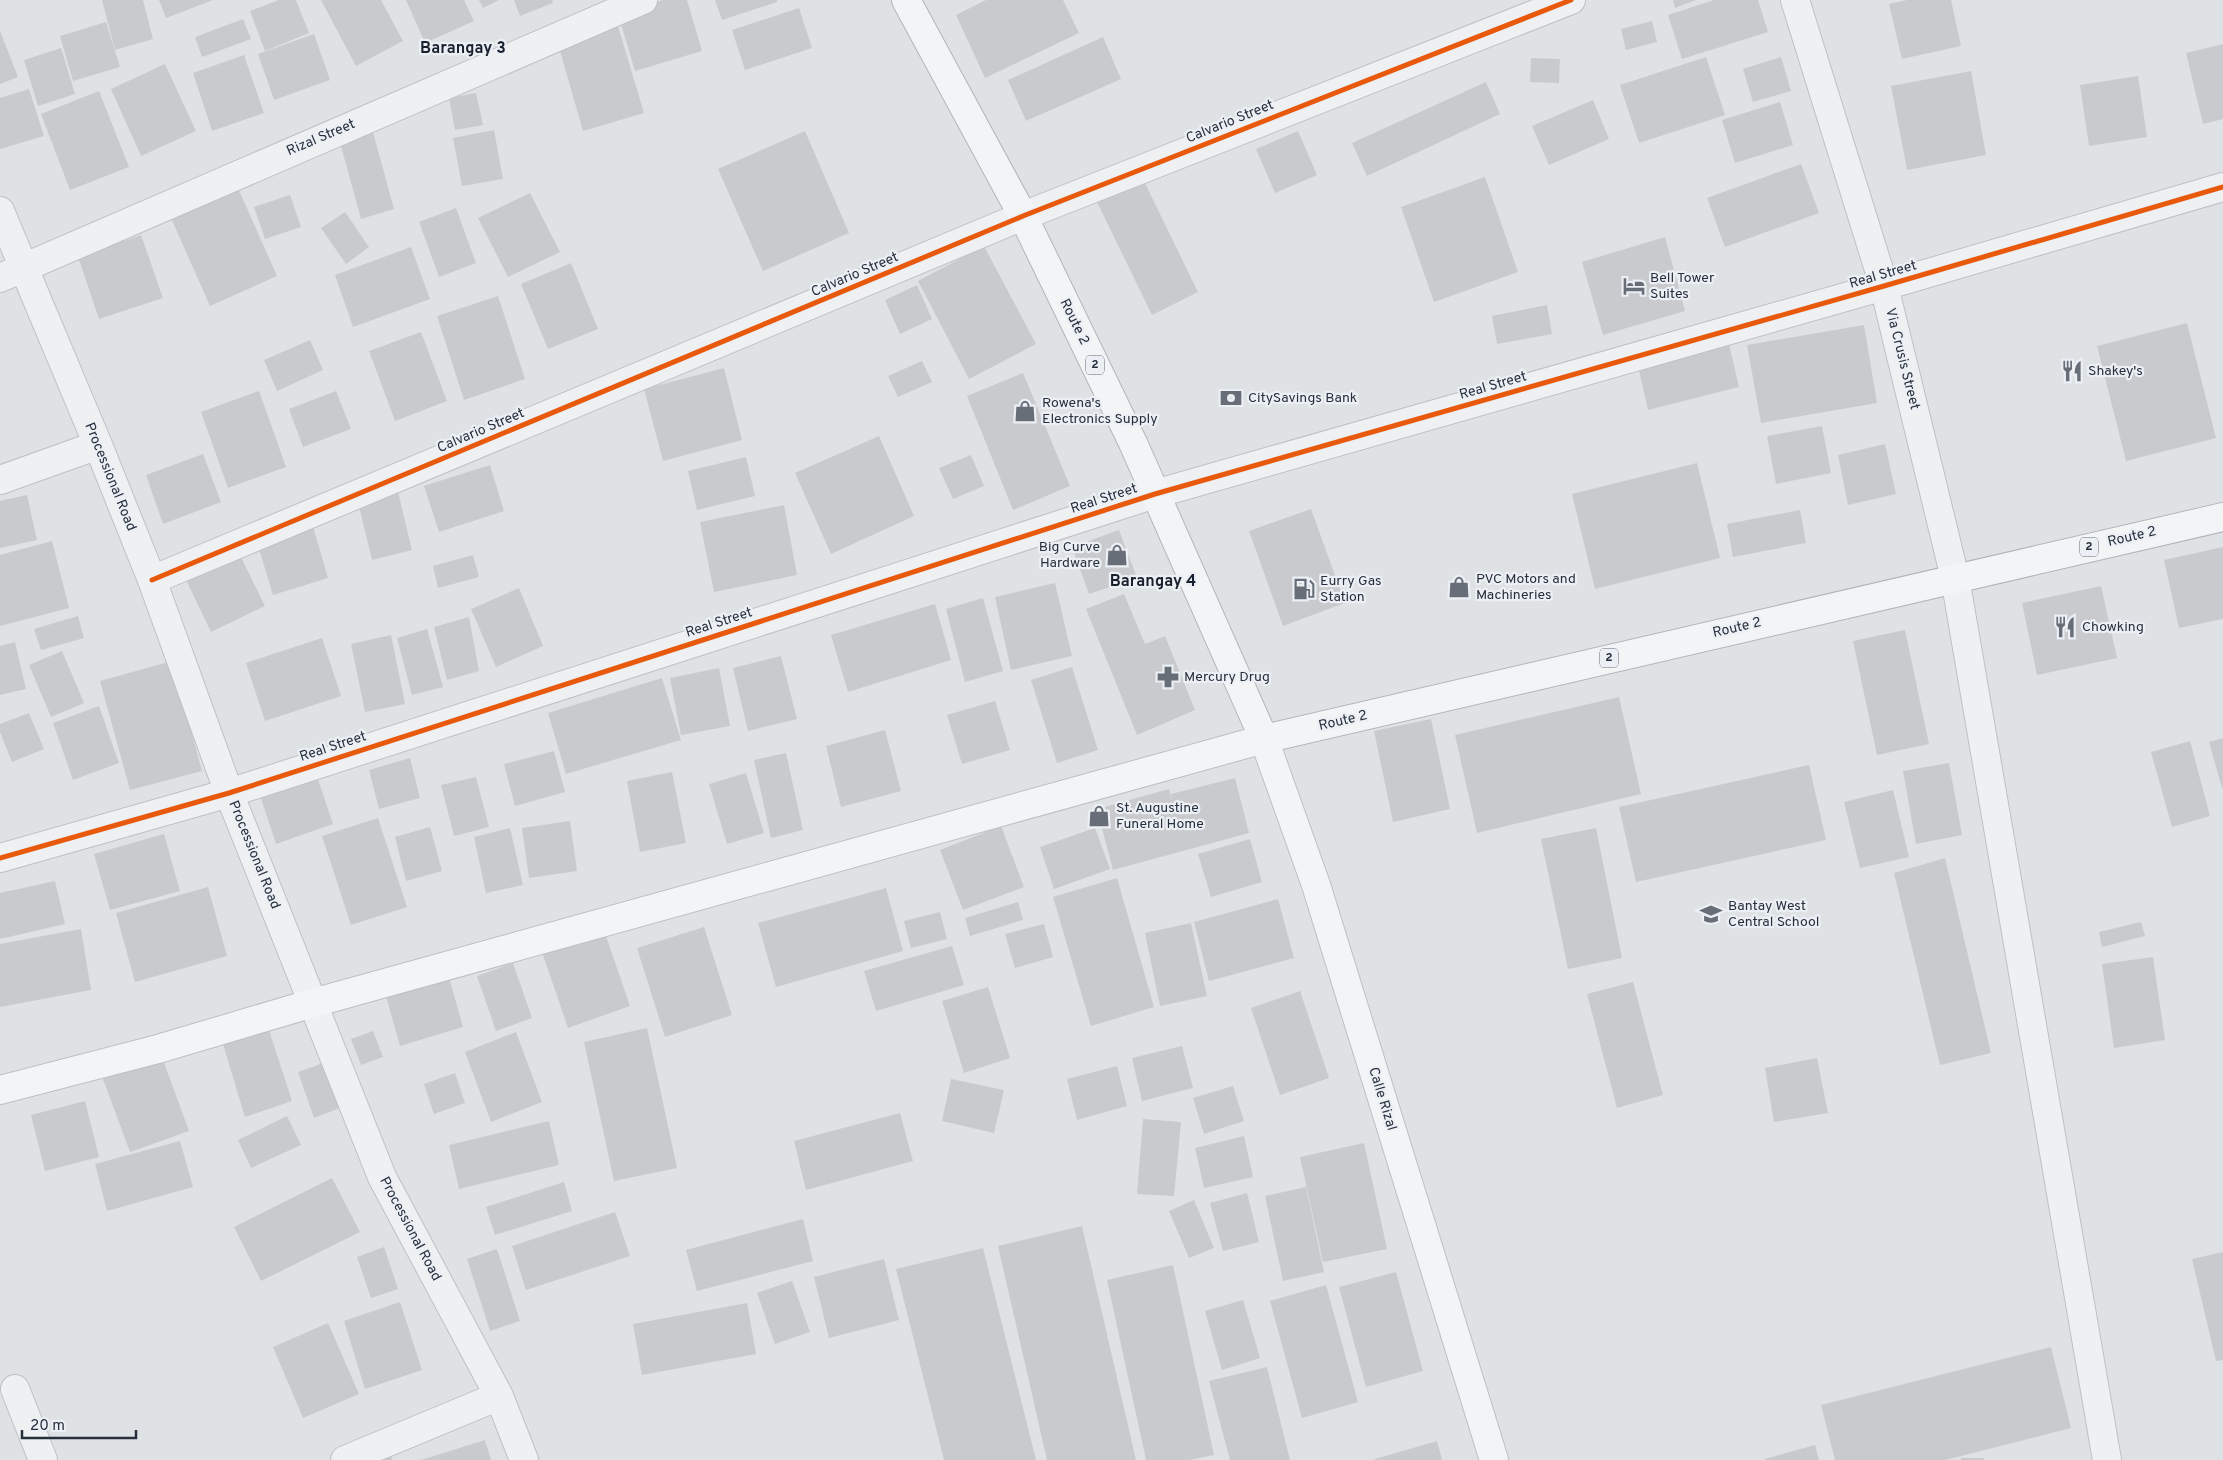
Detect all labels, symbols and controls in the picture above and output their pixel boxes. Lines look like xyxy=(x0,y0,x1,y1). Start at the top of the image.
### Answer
district label: Barangay 3 xyxy=(420,39,506,59)
street label: Calvario Street xyxy=(1184,97,1276,147)
street label: Rizal Street xyxy=(284,116,358,160)
street label: Calvario Street xyxy=(809,249,901,301)
street label: Real Street xyxy=(1847,257,1919,293)
place label: Bell Tower Suites xyxy=(1650,270,1715,303)
hotel icon: Bell Tower Suites xyxy=(1621,273,1647,299)
street label: Route 2 xyxy=(1056,296,1092,348)
street label: Via Crusis Street xyxy=(1881,306,1923,412)
road number: 2 xyxy=(1086,356,1104,374)
restaurant icon: Shakey's xyxy=(2059,358,2085,384)
place label: Shakey's xyxy=(2088,363,2143,380)
street label: Real Street xyxy=(1457,368,1529,404)
bank icon: CitySavings Bank xyxy=(1218,385,1244,411)
place label: CitySavings Bank xyxy=(1248,390,1357,407)
place label: Rowena's Electronics Supply xyxy=(1042,395,1158,428)
shop icon: Rowena's Electronics Supply xyxy=(1012,398,1038,424)
street label: Calvario Street xyxy=(435,405,527,457)
street label: Processional Road xyxy=(80,420,140,534)
street label: Real Street xyxy=(1068,480,1140,518)
street label: Route 2 xyxy=(2106,523,2158,551)
road number: 2 xyxy=(2080,538,2098,556)
place label: Big Curve Hardware xyxy=(1039,539,1100,572)
shop icon: Big Curve Hardware xyxy=(1104,542,1130,568)
place label: PVC Motors and Machineries xyxy=(1476,571,1576,604)
district label: Barangay 4 xyxy=(1110,572,1196,592)
place label: Eurry Gas Station xyxy=(1320,573,1382,606)
shop icon: PVC Motors and Machineries xyxy=(1446,574,1472,600)
fuel station icon: Eurry Gas Station xyxy=(1291,576,1317,602)
street label: Real Street xyxy=(683,604,755,642)
street label: Route 2 xyxy=(1711,614,1763,642)
restaurant icon: Chowking xyxy=(2052,614,2078,640)
place label: Chowking xyxy=(2082,619,2144,636)
road number: 2 xyxy=(1600,648,1618,668)
pharmacy icon: Mercury Drug xyxy=(1155,664,1181,690)
place label: Mercury Drug xyxy=(1184,669,1270,686)
street label: Route 2 xyxy=(1317,707,1369,735)
street label: Real Street xyxy=(297,728,369,766)
street label: Processional Road xyxy=(224,798,284,912)
place label: St. Augustine Funeral Home xyxy=(1116,800,1204,833)
shop icon: St. Augustine Funeral Home xyxy=(1086,803,1112,829)
place label: Bantay West Central School xyxy=(1728,898,1819,931)
school or university icon: Bantay West Central School xyxy=(1698,901,1724,927)
street label: Calle Rizal xyxy=(1364,1065,1400,1133)
street label: Processional Road xyxy=(375,1174,445,1284)
scale bar xyxy=(22,1408,136,1440)
text: 20 m xyxy=(30,1417,65,1436)

